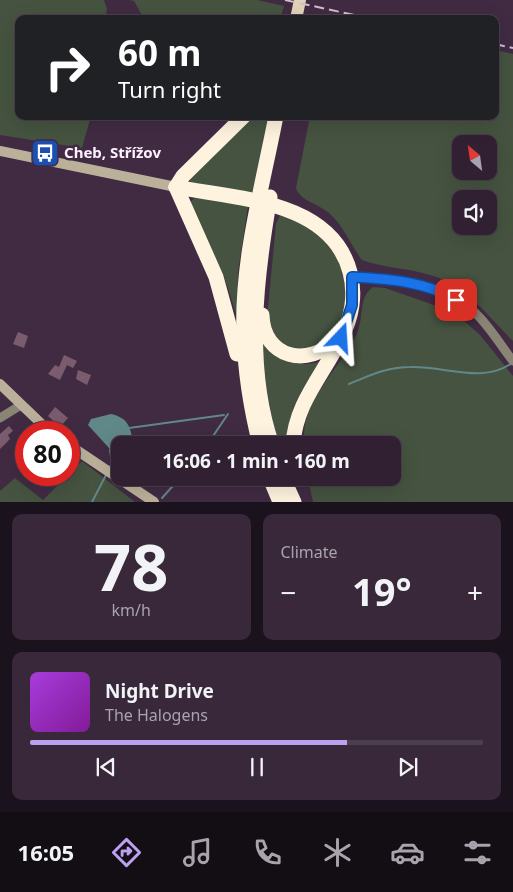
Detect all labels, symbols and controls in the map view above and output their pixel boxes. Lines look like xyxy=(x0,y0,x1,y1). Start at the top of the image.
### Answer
text: 60 m xyxy=(118,29,201,76)
icon: right xyxy=(35,35,100,100)
text: Turn right xyxy=(118,74,221,104)
north arrow xyxy=(452,135,498,180)
map controls xyxy=(452,135,497,235)
bus stop icon: Cheb, Střížov xyxy=(30,138,60,168)
place label: Cheb, Střížov xyxy=(64,142,161,162)
button: sound xyxy=(452,190,497,235)
pin xyxy=(435,279,477,321)
icon: arrive xyxy=(442,286,470,314)
position arrow xyxy=(314,311,366,363)
speed limit sign: 80 xyxy=(15,421,80,486)
text: 16:06 · 1 min · 160 m xyxy=(162,448,350,474)
text: 78 xyxy=(94,522,168,610)
text: Climate xyxy=(281,541,338,563)
text: 19° xyxy=(352,565,412,617)
text: − xyxy=(281,573,297,611)
text: + xyxy=(467,573,483,611)
text: km/h xyxy=(112,599,151,621)
text: Night Drive xyxy=(105,678,214,704)
text: The Halogens xyxy=(105,704,208,726)
icon: previous xyxy=(92,753,120,781)
icon: pause xyxy=(243,753,271,781)
icon: next xyxy=(394,753,422,781)
icon: directions xyxy=(109,835,144,870)
icon: music xyxy=(180,835,215,870)
icon: phone xyxy=(250,835,285,870)
icon: climate xyxy=(320,835,355,870)
icon: car xyxy=(390,835,425,870)
icon: filters xyxy=(460,835,495,870)
text: 16:05 xyxy=(18,837,74,867)

